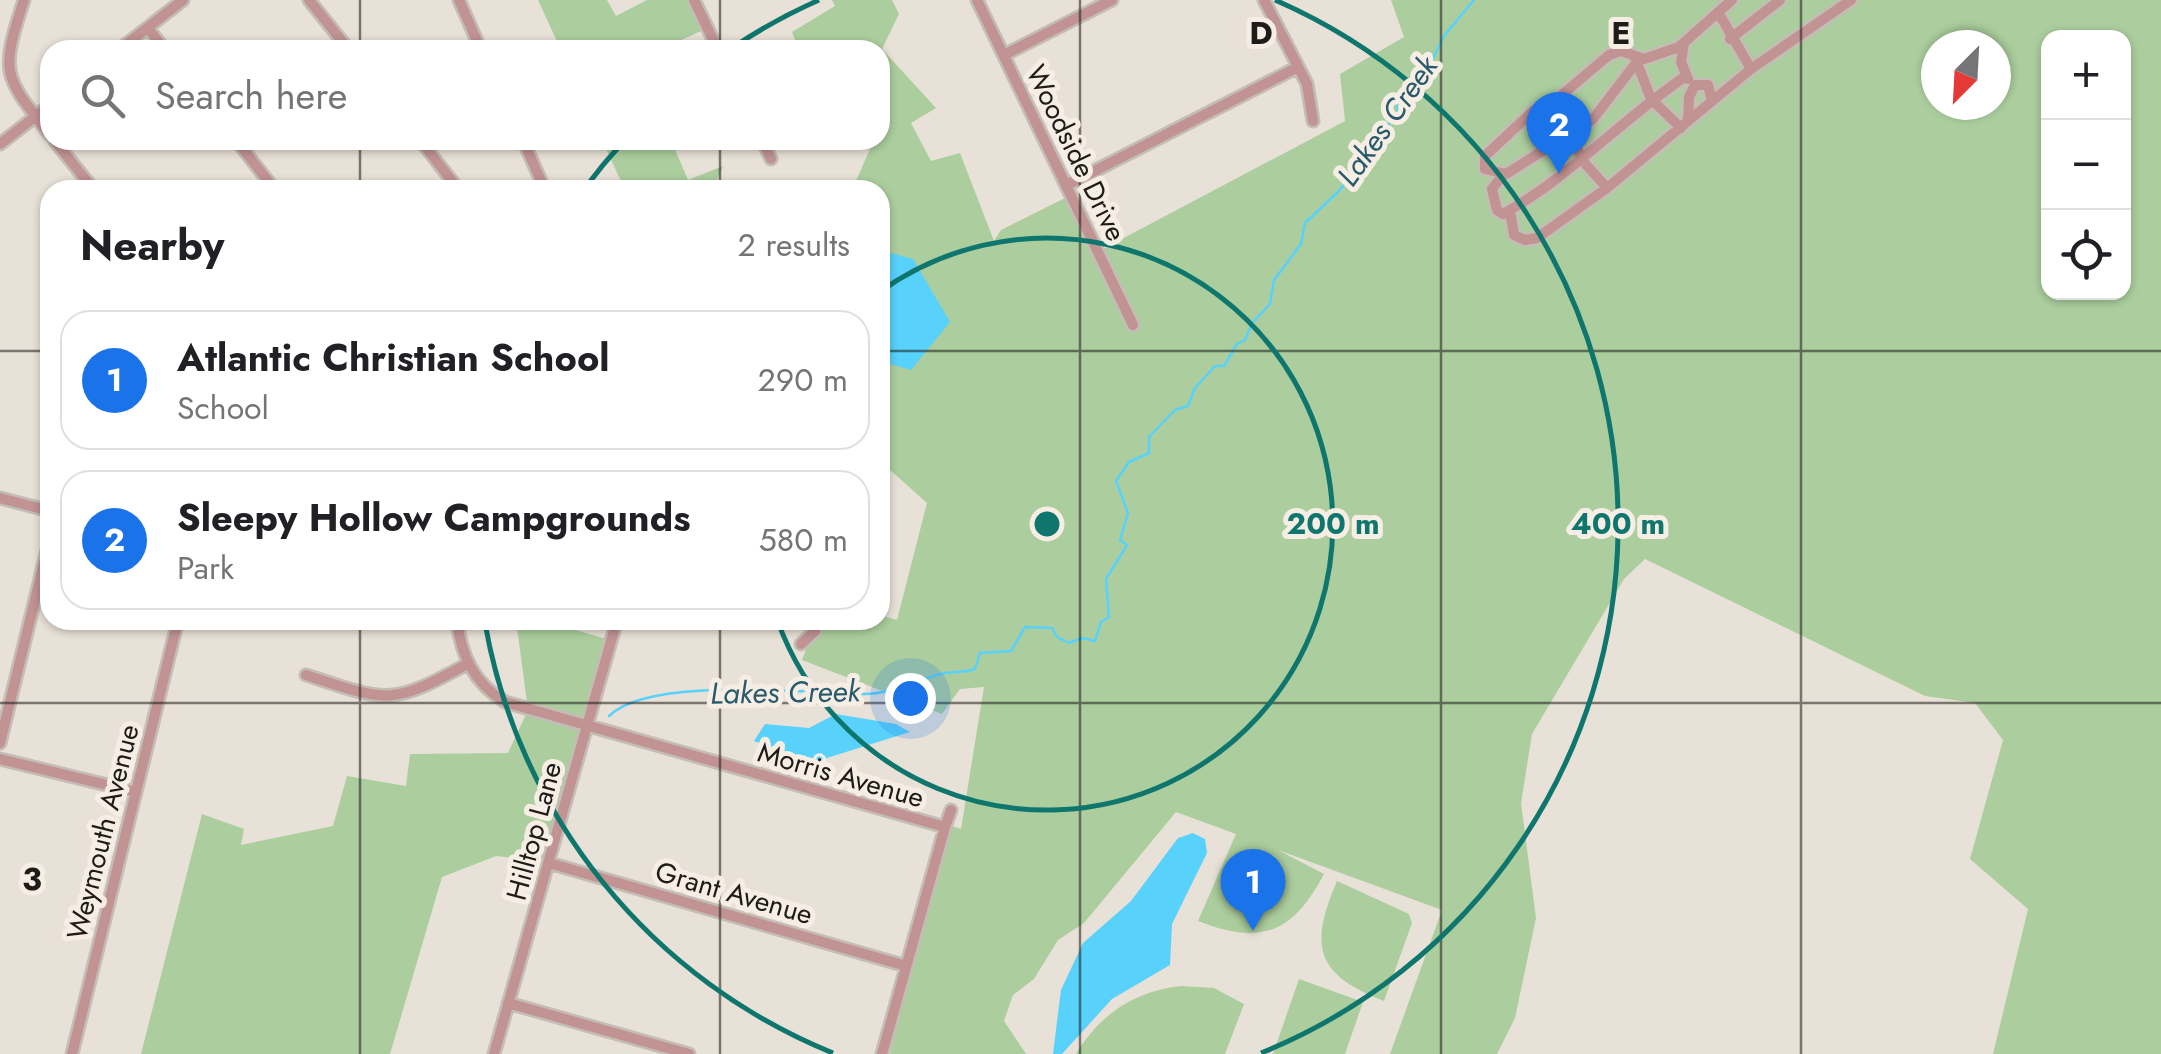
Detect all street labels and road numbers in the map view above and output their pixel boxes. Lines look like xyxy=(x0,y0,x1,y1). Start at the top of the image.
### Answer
street label: Woodside Drive xyxy=(1016,58,1136,248)
street label: Weymouth Avenue xyxy=(56,720,150,944)
street label: Morris Avenue xyxy=(753,732,929,818)
street label: Hilltop Lane xyxy=(496,757,572,905)
street label: Grant Avenue xyxy=(651,851,817,935)

